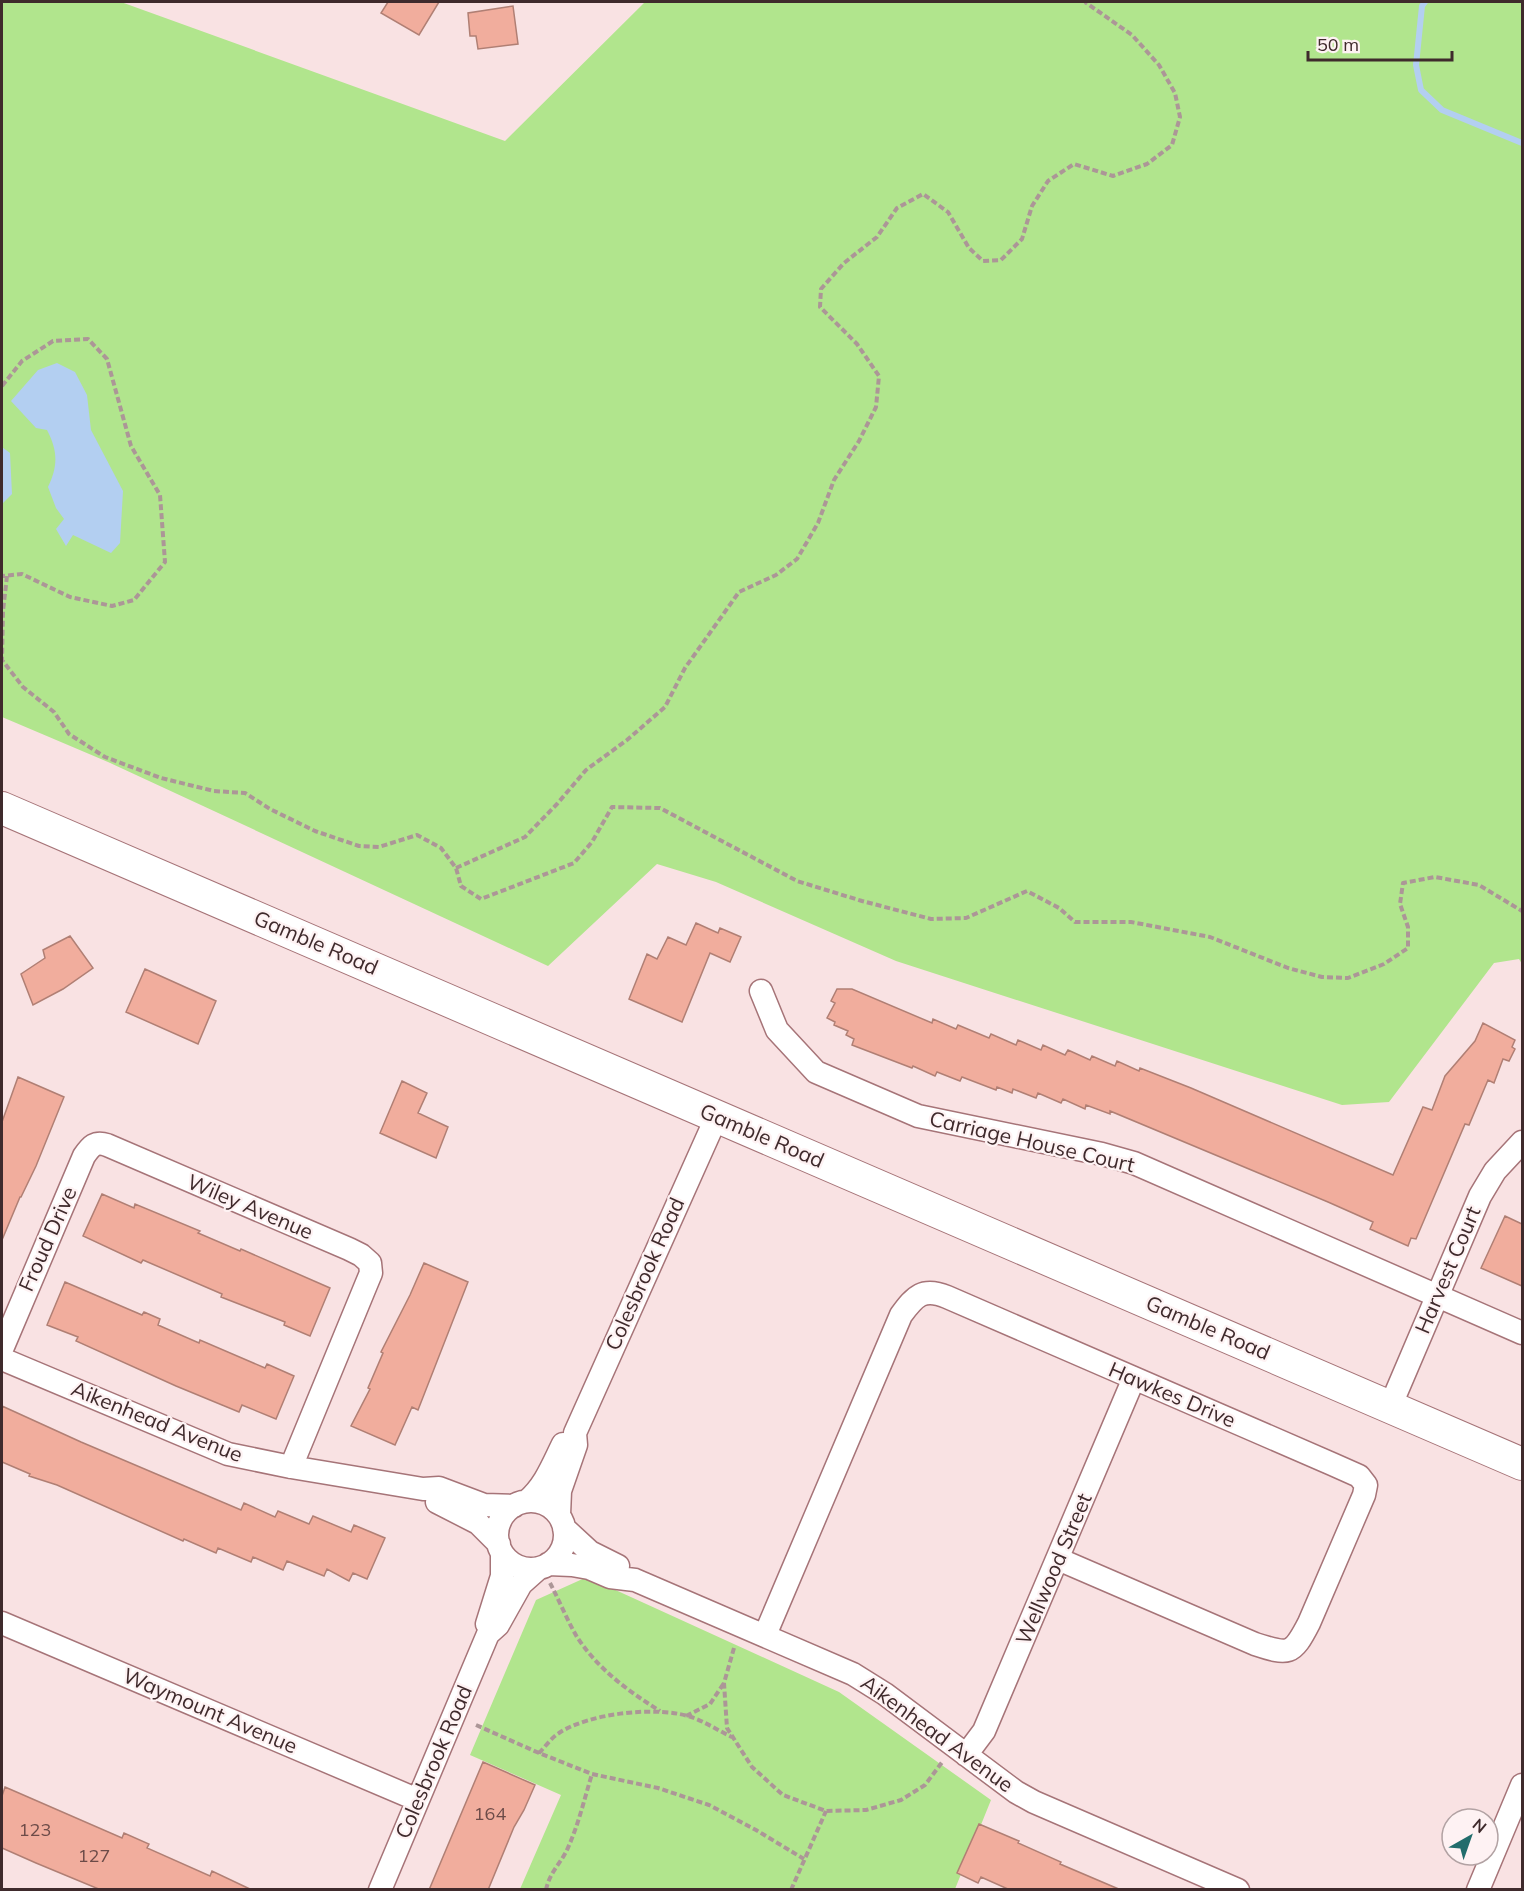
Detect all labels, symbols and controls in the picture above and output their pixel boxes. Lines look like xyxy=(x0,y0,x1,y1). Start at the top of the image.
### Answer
scale bar xyxy=(1308,24,1452,62)
text: 50 m xyxy=(1317,33,1359,56)
street label: Gamble Road xyxy=(250,904,382,980)
street label: Gamble Road xyxy=(696,1097,828,1173)
street label: Carriage House Court xyxy=(927,1105,1137,1177)
street label: Wiley Avenue xyxy=(183,1168,317,1244)
street label: Froud Drive xyxy=(12,1182,82,1295)
street label: Colesbrook Road xyxy=(599,1193,689,1354)
street label: Harvest Court xyxy=(1409,1202,1486,1337)
street label: Gamble Road xyxy=(1142,1289,1274,1365)
street label: Hawkes Drive xyxy=(1105,1356,1240,1433)
street label: Aikenhead Avenue xyxy=(68,1375,247,1467)
street label: Wellwood Street xyxy=(1010,1489,1097,1648)
street label: Waymount Avenue xyxy=(119,1662,301,1759)
street label: Aikenhead Avenue xyxy=(856,1669,1019,1797)
street label: Colesbrook Road xyxy=(389,1681,477,1842)
house number: 164 xyxy=(474,1802,506,1825)
north arrow xyxy=(1440,1807,1500,1867)
text: N xyxy=(1469,1814,1491,1837)
house number: 123 xyxy=(19,1818,51,1841)
house number: 127 xyxy=(78,1844,110,1867)

